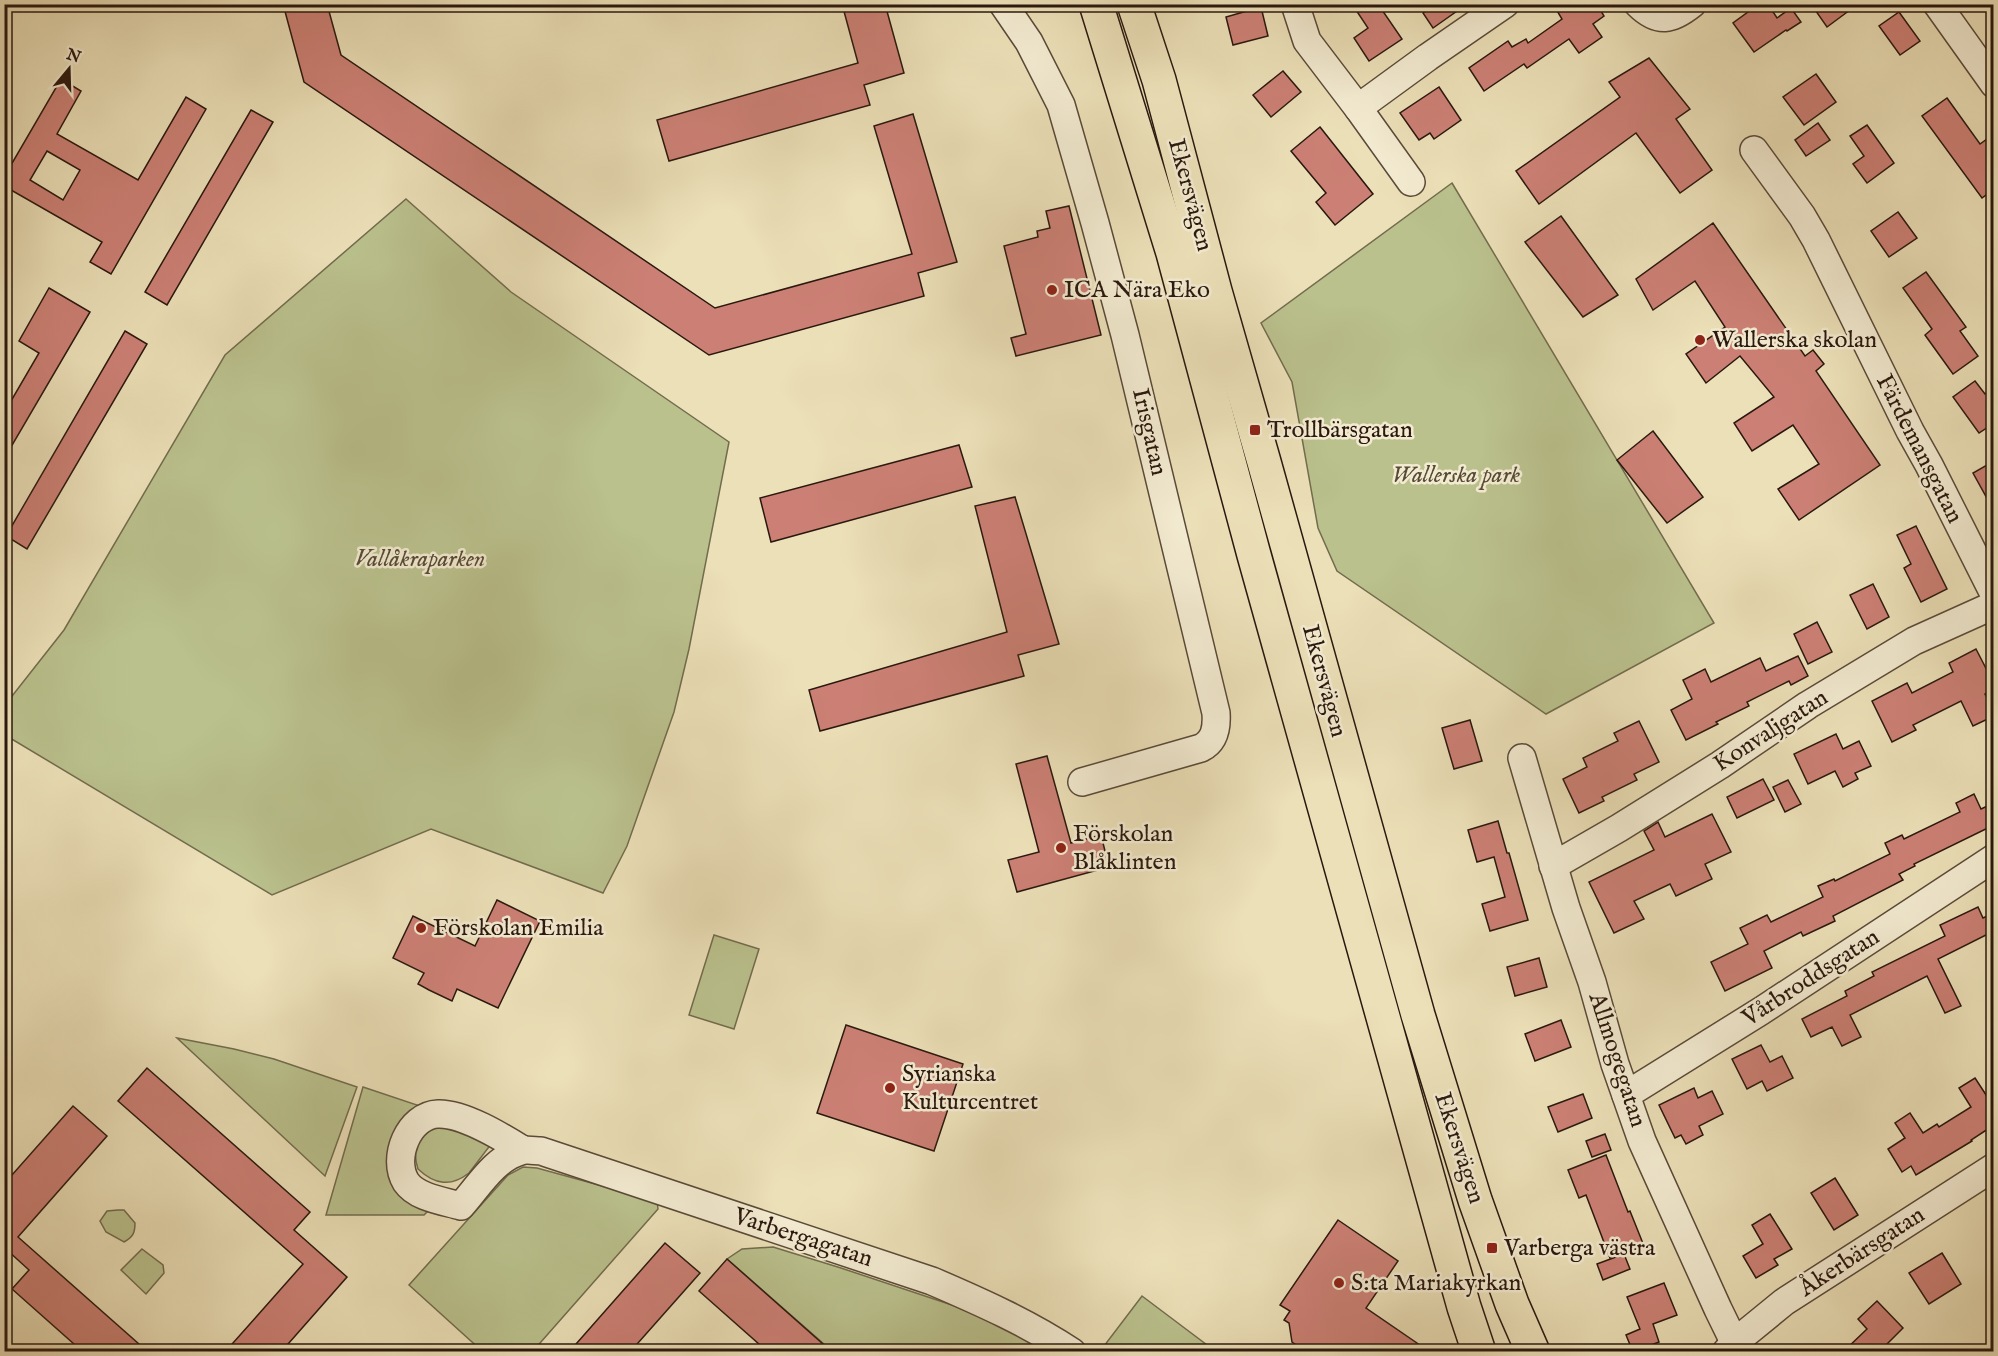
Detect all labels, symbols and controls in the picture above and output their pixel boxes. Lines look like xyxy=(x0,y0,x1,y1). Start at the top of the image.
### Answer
north arrow xyxy=(39,39,99,99)
text: N xyxy=(62,45,83,68)
street label: Ekersvägen xyxy=(1160,135,1220,255)
place label: ICA Nära Eko xyxy=(1064,275,1210,306)
marker: ICA Nära Eko xyxy=(1045,283,1059,297)
place label: Wallerska skolan xyxy=(1712,325,1877,356)
marker: Wallerska skolan xyxy=(1693,333,1707,347)
street label: Färdemansgatan xyxy=(1868,369,1970,529)
street label: Irisgatan xyxy=(1124,385,1174,479)
place label: Trollbärsgatan xyxy=(1267,415,1413,446)
marker: Trollbärsgatan xyxy=(1248,423,1262,437)
park label: Wallerska park xyxy=(1392,460,1521,491)
park label: Vallåkraparken xyxy=(355,544,485,575)
street label: Ekersvägen xyxy=(1294,621,1354,741)
street label: Konvaljgatan xyxy=(1708,682,1834,780)
place label: Förskolan Blåklinten xyxy=(1073,819,1177,878)
marker: Förskolan Blåklinten xyxy=(1054,841,1068,855)
place label: Förskolan Emilia xyxy=(433,913,604,944)
marker: Förskolan Emilia xyxy=(414,921,428,935)
street label: Vårbroddsgatan xyxy=(1736,922,1886,1034)
street label: Allmogegatan xyxy=(1580,988,1653,1131)
place label: Syrianska Kulturcentret xyxy=(902,1059,1038,1118)
marker: Syrianska Kulturcentret xyxy=(883,1081,897,1095)
street label: Ekersvägen xyxy=(1426,1088,1492,1208)
street label: Åkerbärsgatan xyxy=(1792,1200,1931,1305)
street label: Varbergagatan xyxy=(729,1201,877,1275)
place label: Varberga västra xyxy=(1503,1233,1656,1264)
marker: Varberga västra xyxy=(1485,1241,1499,1255)
place label: S:ta Mariakyrkan xyxy=(1351,1268,1522,1299)
marker: S:ta Mariakyrkan xyxy=(1332,1276,1346,1290)

